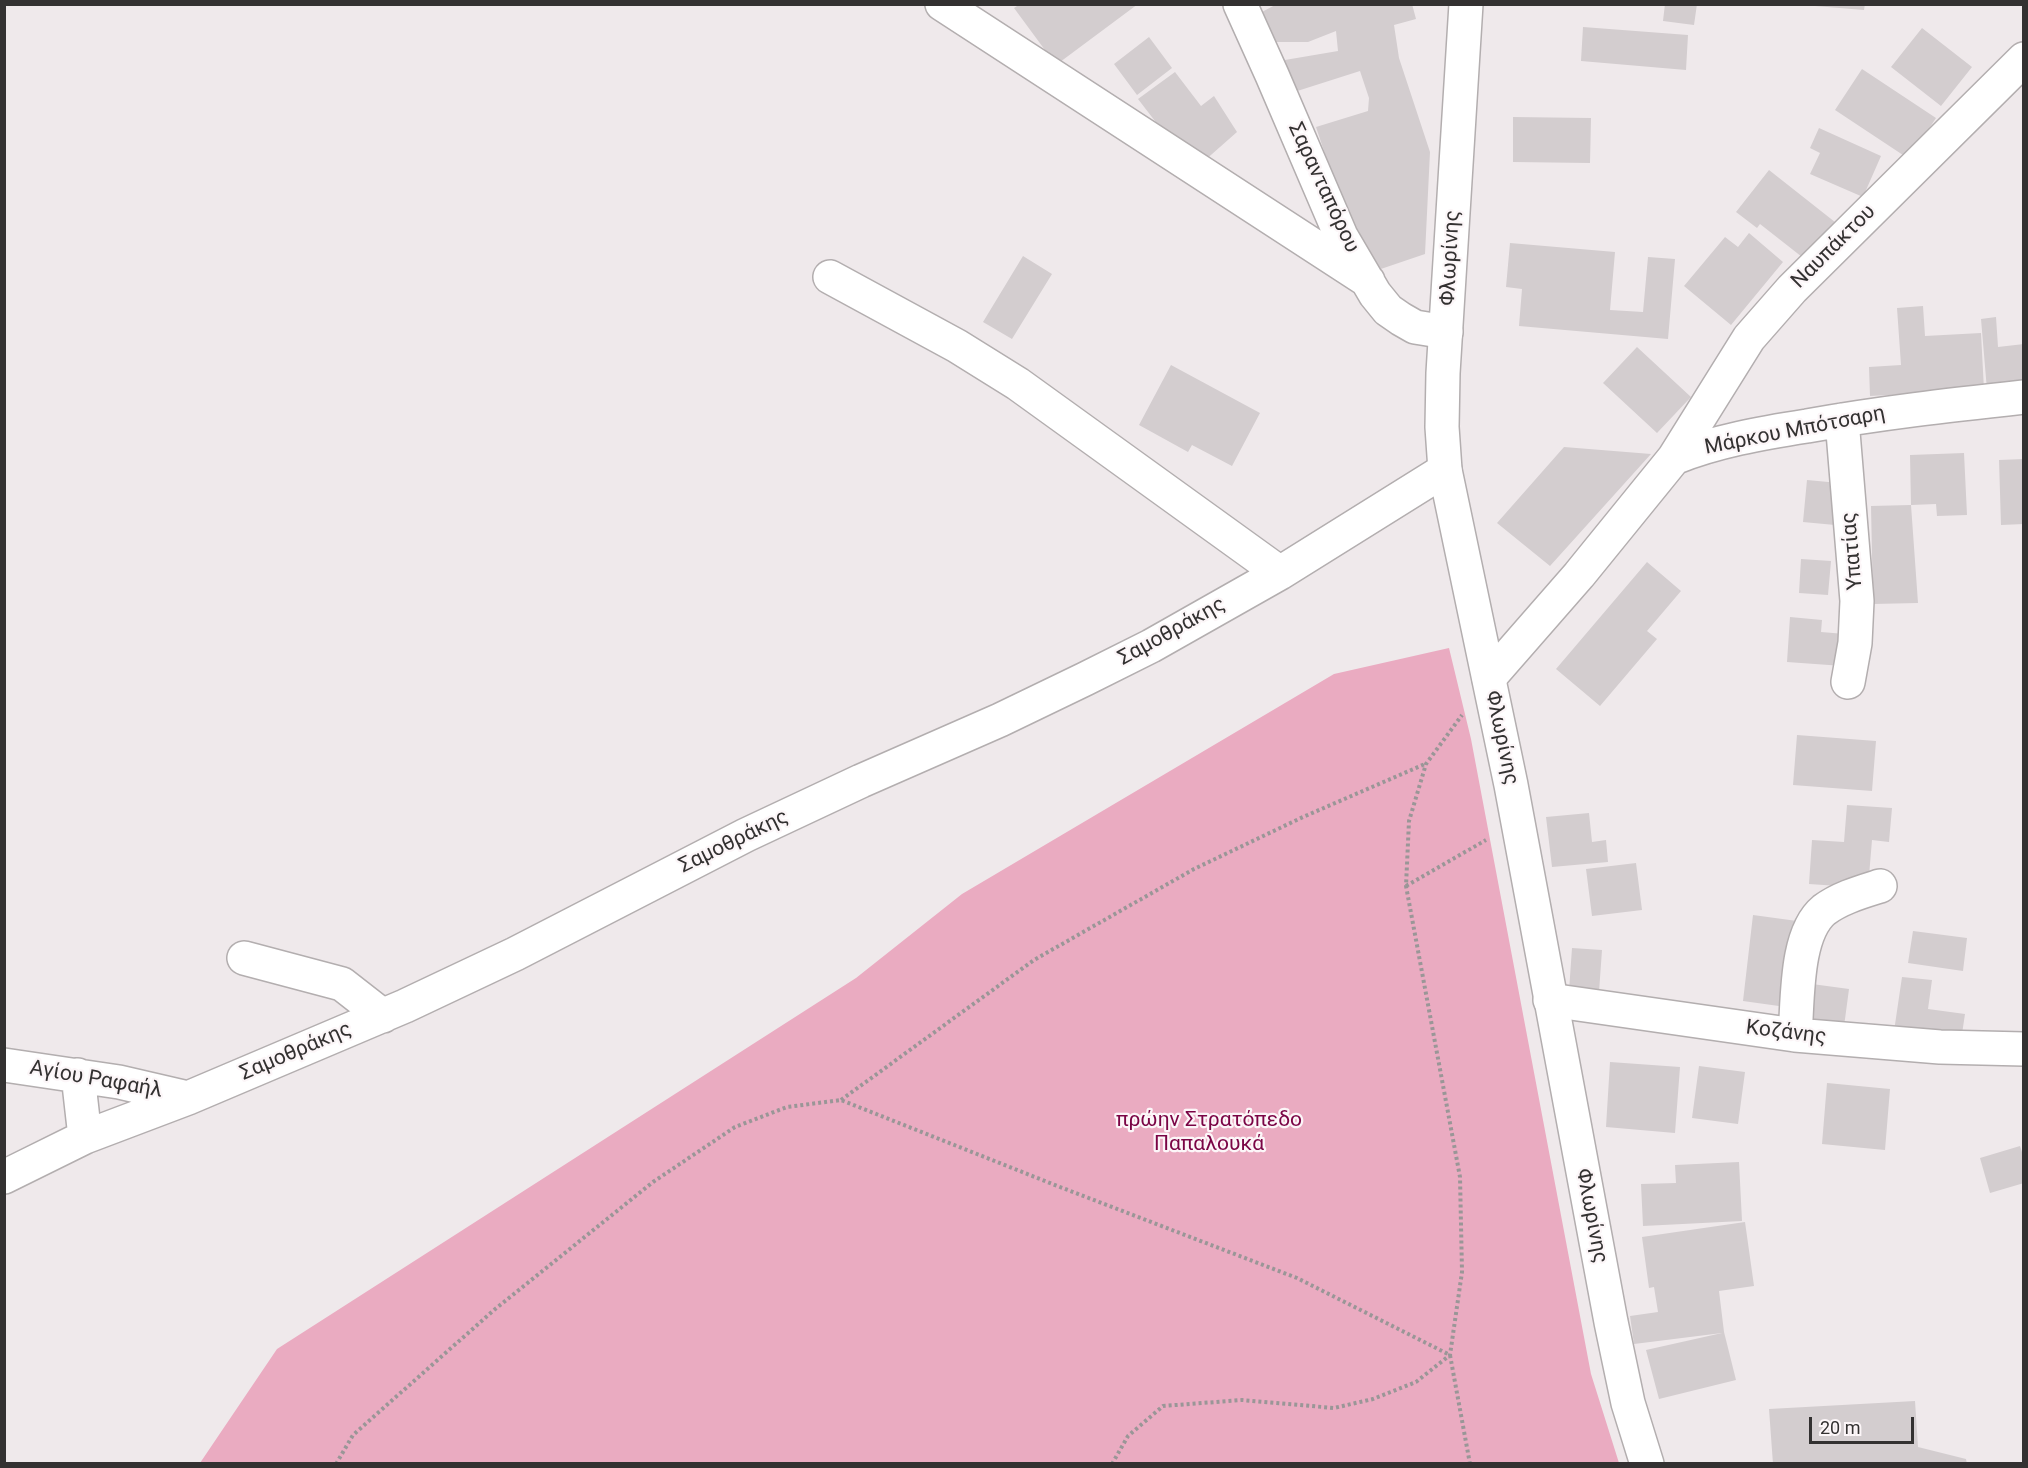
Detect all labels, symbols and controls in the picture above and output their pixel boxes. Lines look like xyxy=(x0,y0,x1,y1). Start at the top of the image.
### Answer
street label: Σαρανταπόρου xyxy=(1282,119,1364,257)
street label: Ναυπάκτου xyxy=(1787,200,1881,294)
street label: Φλωρίνης xyxy=(1436,210,1466,306)
street label: Μάρκου Μπότσαρη xyxy=(1703,401,1887,461)
street label: Υπατίας xyxy=(1837,511,1869,591)
street label: Σαμοθράκης xyxy=(1114,592,1230,672)
street label: Φλωρίνης xyxy=(1479,689,1523,787)
street label: Σαμοθράκης xyxy=(675,805,793,879)
street label: Κοζάνης xyxy=(1744,1016,1828,1050)
street label: Σαμοθράκης xyxy=(237,1017,355,1087)
street label: Αγίου Ραφαήλ xyxy=(28,1056,164,1104)
park label: πρώην Στρατόπεδο Παπαλουκά xyxy=(1116,1108,1302,1158)
street label: Φλωρίνης xyxy=(1569,1167,1613,1265)
scale bar xyxy=(1812,1405,1917,1443)
text: 20 m xyxy=(1820,1417,1860,1438)

